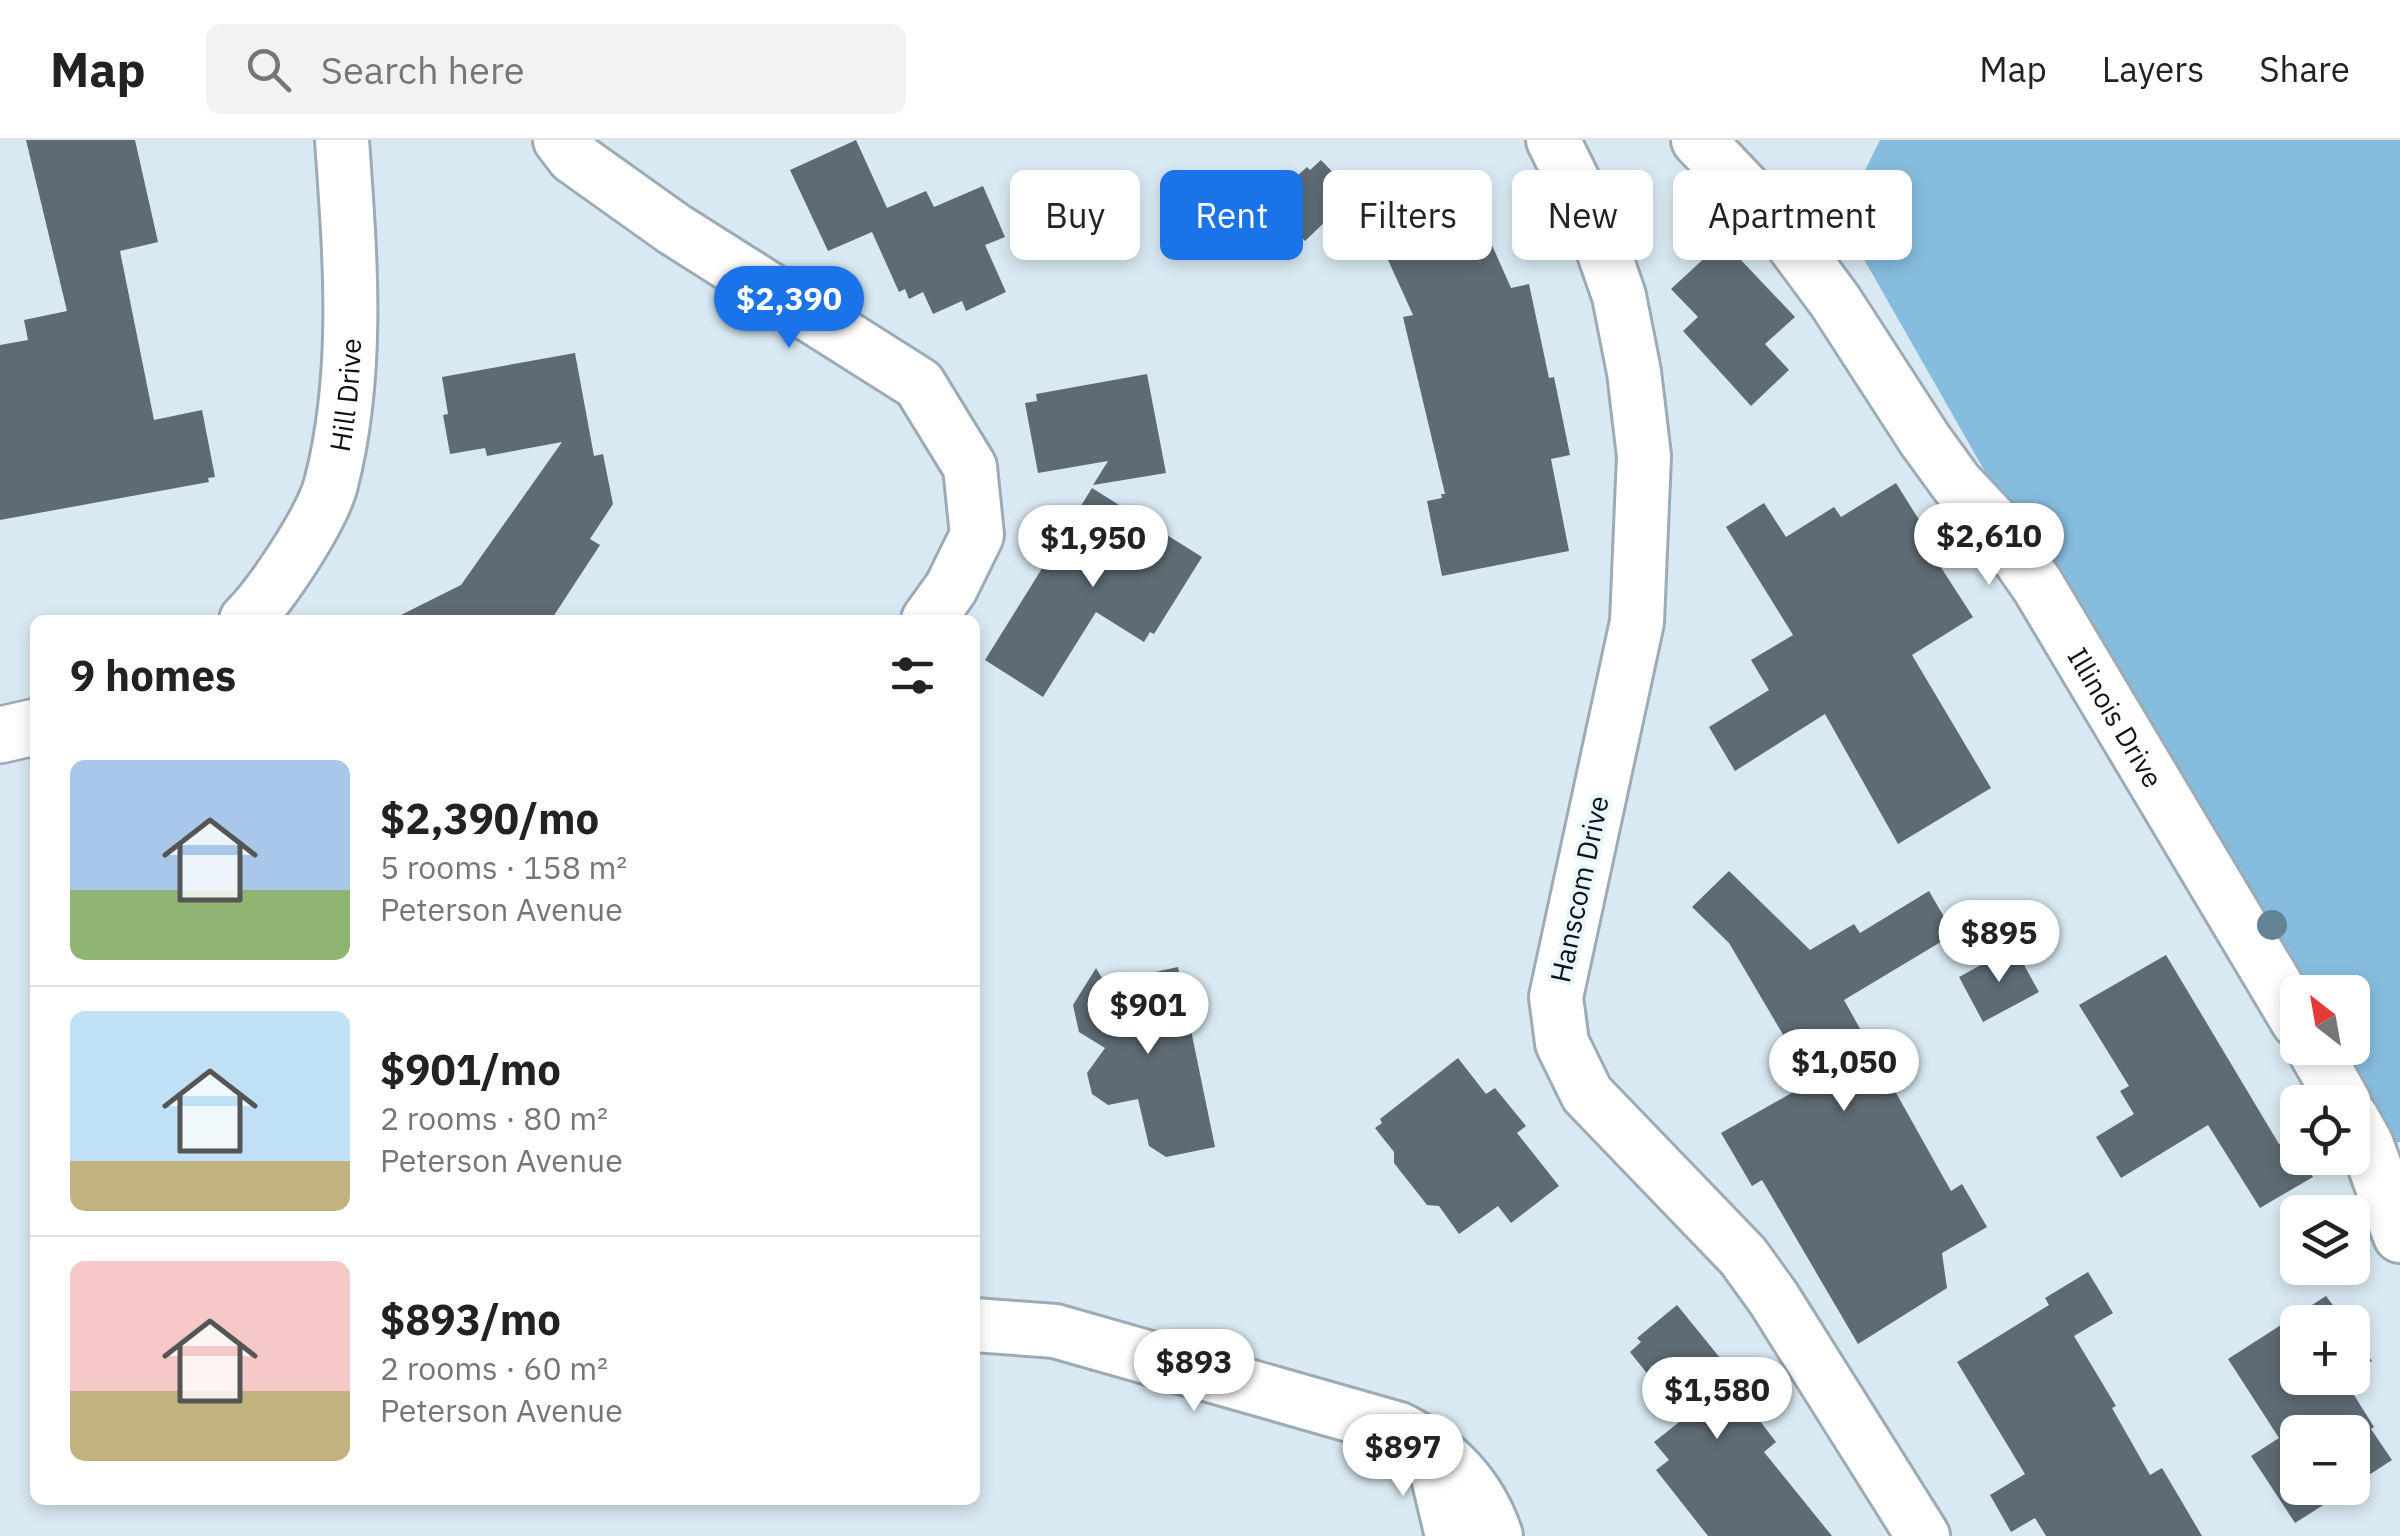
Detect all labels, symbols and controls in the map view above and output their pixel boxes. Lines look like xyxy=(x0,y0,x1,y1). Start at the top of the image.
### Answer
search box xyxy=(206,24,906,114)
text: Map xyxy=(50,38,146,100)
icon: search xyxy=(241,42,296,97)
text: Search here xyxy=(321,45,525,94)
text: Map xyxy=(1979,46,2047,92)
text: Layers xyxy=(2102,46,2204,92)
text: Share xyxy=(2259,46,2350,92)
chip: Buy xyxy=(1010,170,1140,260)
chip: Rent xyxy=(1160,170,1303,260)
chip: Filters xyxy=(1323,170,1492,260)
chip: New xyxy=(1512,170,1653,260)
chip: Apartment xyxy=(1673,170,1912,260)
pin: $2,390 xyxy=(708,266,870,351)
text: $2,390 xyxy=(736,277,842,319)
street label: Hill Drive xyxy=(320,337,369,454)
pin: $2,610 xyxy=(1908,503,2070,588)
pin: $1,950 xyxy=(1012,505,1174,590)
text: $2,610 xyxy=(1936,514,2042,556)
text: $1,950 xyxy=(1040,516,1146,558)
street label: Illinois Drive xyxy=(2060,640,2172,794)
text: 9 homes xyxy=(70,648,236,703)
icon: filters xyxy=(885,648,940,703)
text: $2,390/mo xyxy=(380,791,599,846)
street label: Hanscom Drive xyxy=(1541,792,1617,986)
icon: home xyxy=(150,800,270,920)
text: 5 rooms · 158 m² xyxy=(380,846,627,888)
text: Peterson Avenue xyxy=(380,888,623,930)
pin: $895 xyxy=(1940,900,2058,985)
text: $895 xyxy=(1961,911,2037,953)
pin: $901 xyxy=(1089,972,1207,1057)
north arrow xyxy=(2280,975,2370,1065)
map controls xyxy=(2280,975,2370,1505)
text: $901 xyxy=(1110,983,1186,1025)
pin: $1,050 xyxy=(1763,1029,1925,1114)
text: $1,050 xyxy=(1791,1040,1897,1082)
text: $901/mo xyxy=(380,1042,561,1097)
icon: home xyxy=(150,1051,270,1171)
button: locate xyxy=(2280,1085,2370,1175)
text: 2 rooms · 80 m² xyxy=(380,1097,608,1139)
text: Peterson Avenue xyxy=(380,1139,623,1181)
button: layers xyxy=(2280,1195,2370,1285)
text: $893/mo xyxy=(380,1292,561,1347)
icon: home xyxy=(150,1301,270,1421)
button: + xyxy=(2280,1305,2370,1395)
pin: $893 xyxy=(1135,1329,1253,1414)
text: $893 xyxy=(1156,1340,1232,1382)
text: 2 rooms · 60 m² xyxy=(380,1347,608,1389)
pin: $1,580 xyxy=(1636,1357,1798,1442)
text: $1,580 xyxy=(1664,1368,1770,1410)
text: Peterson Avenue xyxy=(380,1389,623,1431)
pin: $897 xyxy=(1344,1414,1462,1499)
button: − xyxy=(2280,1415,2370,1505)
text: $897 xyxy=(1365,1425,1441,1467)

